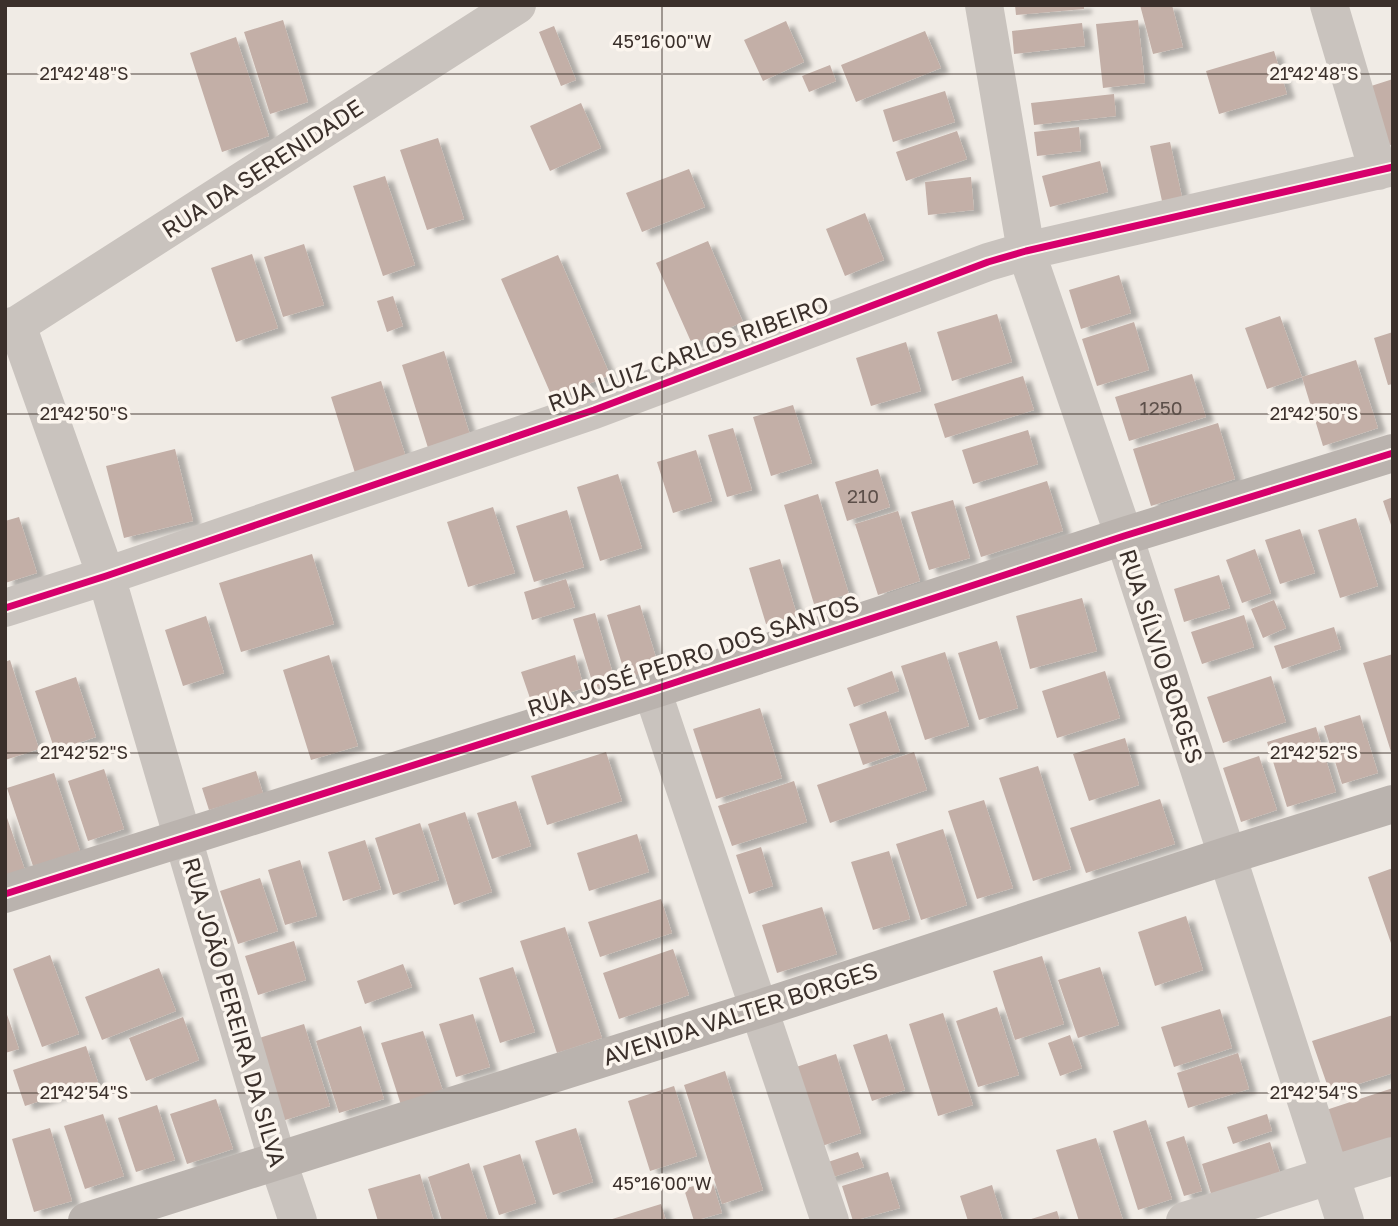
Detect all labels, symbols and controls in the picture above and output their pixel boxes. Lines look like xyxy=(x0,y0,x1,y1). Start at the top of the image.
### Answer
text: 45°16'00"W xyxy=(613,30,712,52)
text: 21°42'48"S xyxy=(39,62,129,84)
text: 21°42'48"S xyxy=(1269,62,1359,84)
street label: RUA DA SERENIDADE xyxy=(156,93,368,243)
street label: RUA LUIZ CARLOS RIBEIRO xyxy=(544,289,832,417)
house number: 1250 xyxy=(1139,396,1183,419)
text: 21°42'50"S xyxy=(40,402,128,424)
text: 21°42'50"S xyxy=(1270,402,1358,424)
house number: 210 xyxy=(847,484,879,507)
street label: RUA SÍLVIO BORGES xyxy=(1114,545,1210,767)
street label: RUA JOSÉ PEDRO DOS SANTOS xyxy=(524,588,862,722)
text: 21°42'52"S xyxy=(40,741,128,763)
text: 21°42'52"S xyxy=(1270,741,1358,763)
street label: RUA JOÃO PEREIRA DA SILVA xyxy=(177,854,293,1170)
street label: AVENIDA VALTER BORGES xyxy=(599,955,881,1071)
text: 21°42'54"S xyxy=(40,1081,128,1103)
text: 21°42'54"S xyxy=(1270,1081,1358,1103)
text: 45°16'00"W xyxy=(613,1172,712,1194)

